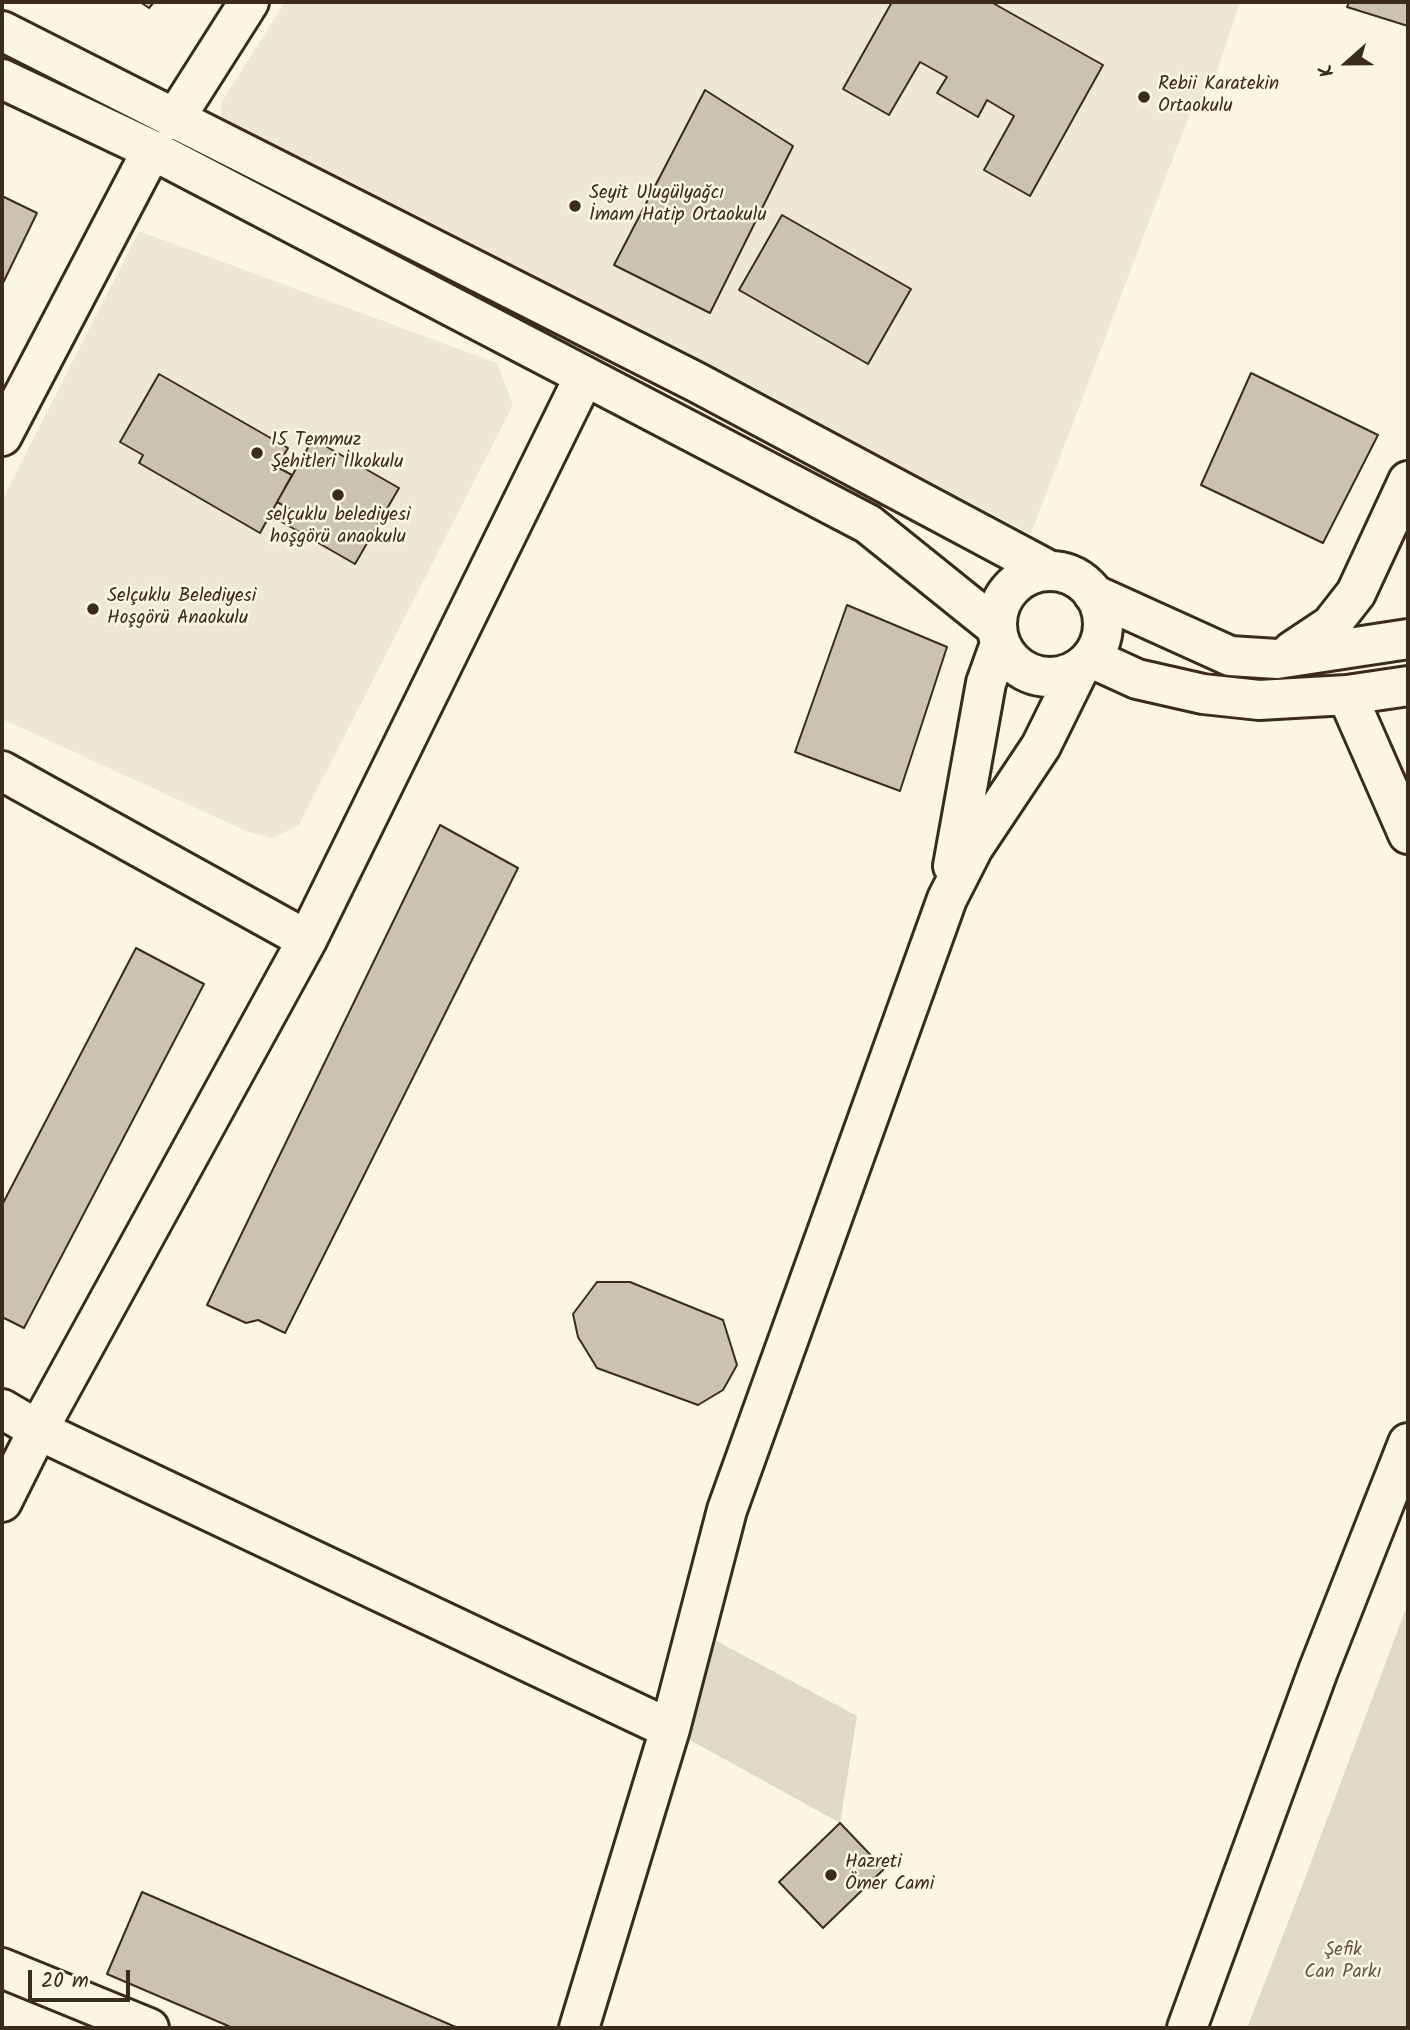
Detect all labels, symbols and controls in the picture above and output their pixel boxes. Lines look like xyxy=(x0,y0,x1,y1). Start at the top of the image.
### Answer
north arrow xyxy=(1312,28,1382,98)
text: K xyxy=(1311,60,1343,81)
place label: Rebii Karatekin Ortaokulu xyxy=(1158,75,1279,119)
marker: Rebii Karatekin Ortaokulu xyxy=(1136,89,1152,105)
place label: Seyit Ulugülyağcı İmam Hatip Ortaokulu xyxy=(589,184,767,228)
marker: Seyit Ulugülyağcı İmam Hatip Ortaokulu xyxy=(567,198,583,214)
place label: 15 Temmuz Şehitleri İlkokulu xyxy=(271,431,403,475)
marker: 15 Temmuz Şehitleri İlkokulu xyxy=(249,445,265,461)
marker: selçuklu belediyesi hoşgörü anaokulu xyxy=(330,487,346,503)
place label: selçuklu belediyesi hoşgörü anaokulu xyxy=(265,506,411,550)
place label: Selçuklu Belediyesi Hoşgörü Anaokulu xyxy=(107,587,256,631)
marker: Selçuklu Belediyesi Hoşgörü Anaokulu xyxy=(85,601,101,617)
place label: Hazreti Ömer Cami xyxy=(845,1853,934,1897)
marker: Hazreti Ömer Cami xyxy=(823,1867,839,1883)
park label: Şefik Can Parkı xyxy=(1304,1941,1382,1985)
scale bar xyxy=(32,1956,133,2000)
text: 20 m xyxy=(41,1965,89,1998)

